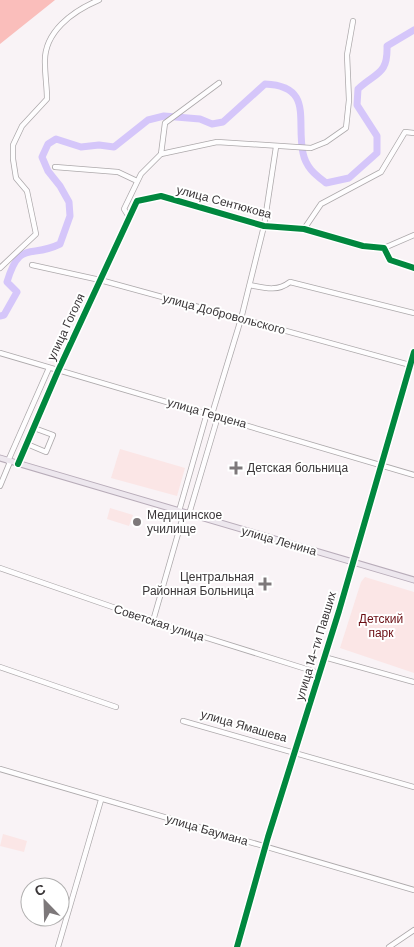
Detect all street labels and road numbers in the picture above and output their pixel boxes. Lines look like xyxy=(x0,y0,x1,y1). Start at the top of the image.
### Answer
street label: улица Сентюкова xyxy=(175,182,274,222)
street label: улица Добровольского xyxy=(161,290,287,338)
street label: улица Гоголя xyxy=(43,291,89,363)
street label: улица Герцена xyxy=(165,394,249,432)
street label: улица Ленина xyxy=(240,523,319,559)
street label: улица 14-ти Павших xyxy=(292,590,340,702)
street label: Советская улица xyxy=(112,601,207,645)
street label: улица Ямашева xyxy=(199,706,289,746)
street label: улица Баумана xyxy=(164,811,250,849)

